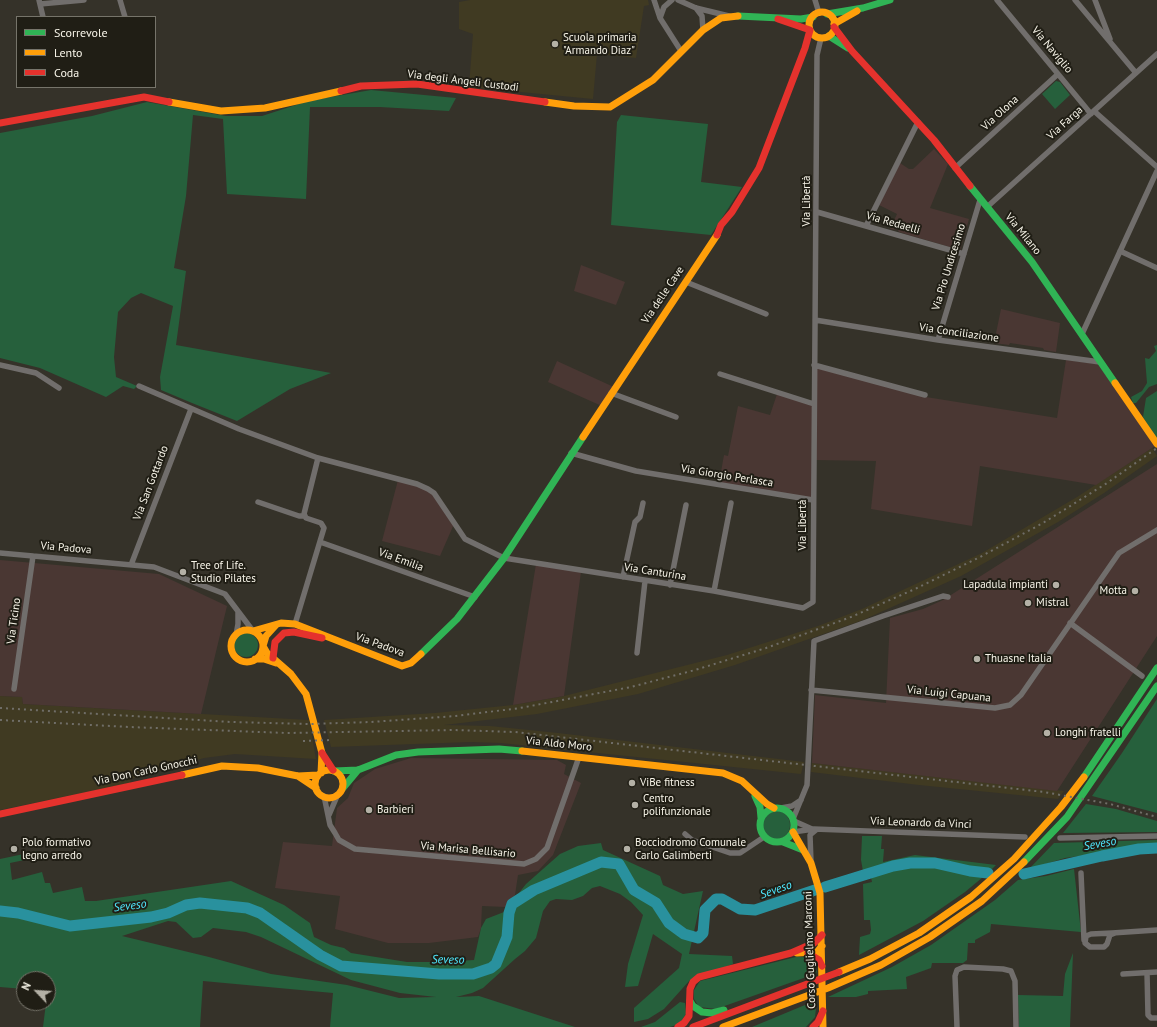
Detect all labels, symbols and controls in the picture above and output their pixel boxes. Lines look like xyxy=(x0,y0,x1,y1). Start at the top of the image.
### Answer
legend xyxy=(16,16,156,88)
street label: Via Naviglio xyxy=(1029,24,1075,76)
text: Scorrevole xyxy=(54,25,108,40)
place label: Scuola primaria "Armando Diaz" xyxy=(563,31,636,57)
marker: Scuola primaria "Armando Diaz" xyxy=(550,39,560,49)
text: Lento xyxy=(54,45,83,60)
text: Coda xyxy=(54,65,79,80)
street label: Via degli Angeli Custodi xyxy=(407,68,519,94)
street label: Via Olona xyxy=(979,93,1021,133)
street label: Via Farga xyxy=(1044,103,1086,143)
street label: Via Libertà xyxy=(800,175,814,227)
street label: Via Redaelli xyxy=(864,209,922,237)
street label: Via Milano xyxy=(1002,210,1044,258)
street label: Via Pio Undicesimo xyxy=(929,222,969,312)
street label: Via delle Cave xyxy=(639,264,687,326)
street label: Via Conciliazione xyxy=(918,321,1000,345)
street label: Via San Gottardo xyxy=(131,444,171,522)
street label: Via Giorgio Perlasca xyxy=(680,462,774,490)
street label: Via Libertà xyxy=(796,499,810,551)
street label: Via Padova xyxy=(40,539,92,557)
street label: Via Emilia xyxy=(377,546,425,574)
place label: Tree of Life. Studio Pilates xyxy=(191,559,256,585)
street label: Via Canturina xyxy=(623,561,687,583)
marker: Tree of Life. Studio Pilates xyxy=(178,567,188,577)
place label: Lapadula impianti xyxy=(963,578,1048,592)
marker: Lapadula impianti xyxy=(1051,580,1061,590)
place label: Motta xyxy=(1099,584,1127,598)
marker: Motta xyxy=(1130,586,1140,596)
place label: Mistral xyxy=(1036,596,1068,610)
street label: Via Ticino xyxy=(4,597,24,645)
marker: Mistral xyxy=(1023,598,1033,608)
street label: Via Padova xyxy=(354,630,406,660)
place label: Thuasne Italia xyxy=(985,652,1052,666)
marker: Thuasne Italia xyxy=(972,654,982,664)
street label: Via Luigi Capuana xyxy=(906,683,992,705)
place label: Longhi fratelli xyxy=(1055,726,1121,740)
marker: Longhi fratelli xyxy=(1042,728,1052,738)
street label: Via Aldo Moro xyxy=(525,734,593,754)
street label: Via Don Carlo Gnocchi xyxy=(94,754,198,788)
place label: ViBe fitness xyxy=(640,776,695,790)
marker: ViBe fitness xyxy=(627,778,637,788)
place label: Centro polifunzionale xyxy=(643,792,710,818)
marker: Centro polifunzionale xyxy=(630,800,640,810)
place label: Barbieri xyxy=(377,803,414,817)
marker: Barbieri xyxy=(364,805,374,815)
street label: Via Leonardo da Vinci xyxy=(870,815,972,831)
water label: Seveso xyxy=(1082,834,1118,854)
place label: Polo formativo legno arredo xyxy=(22,836,91,862)
place label: Bocciodromo Comunale Carlo Galimberti xyxy=(635,836,746,862)
street label: Via Marisa Bellisario xyxy=(420,839,516,861)
marker: Polo formativo legno arredo xyxy=(9,844,19,854)
marker: Bocciodromo Comunale Carlo Galimberti xyxy=(622,844,632,854)
water label: Seveso xyxy=(758,878,794,902)
street label: Corso Guglielmo Marconi xyxy=(801,891,819,1009)
water label: Seveso xyxy=(113,897,147,915)
water label: Seveso xyxy=(431,953,465,967)
north arrow xyxy=(16,971,56,1011)
text: N xyxy=(18,980,34,993)

